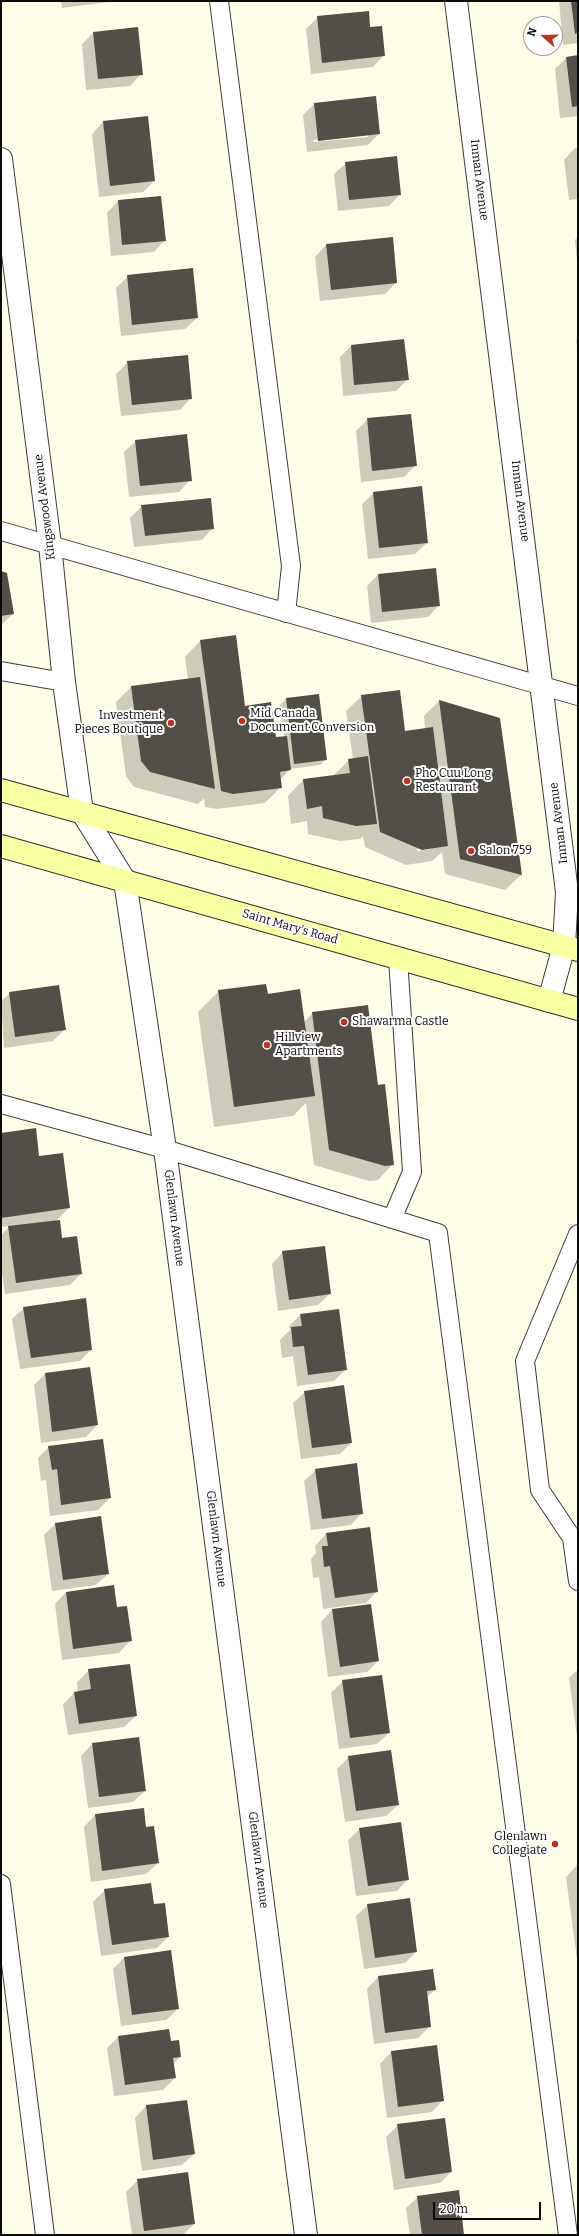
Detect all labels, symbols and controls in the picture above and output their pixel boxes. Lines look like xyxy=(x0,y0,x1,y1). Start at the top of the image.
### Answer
north arrow xyxy=(523,16,563,56)
text: N xyxy=(525,26,540,38)
street label: Inman Avenue xyxy=(467,138,491,222)
street label: Kingswood Avenue xyxy=(31,453,59,561)
street label: Inman Avenue xyxy=(508,459,532,543)
place label: Mid Canada Document Conversion xyxy=(250,707,374,735)
place label: Investment Pieces Boutique xyxy=(74,709,163,737)
marker: Mid Canada Document Conversion xyxy=(237,716,247,726)
marker: Investment Pieces Boutique xyxy=(166,718,176,728)
place label: Pho Cuu Long Restaurant xyxy=(415,767,491,795)
marker: Pho Cuu Long Restaurant xyxy=(402,776,412,786)
street label: Inman Avenue xyxy=(547,781,571,865)
place label: Salon 759 xyxy=(479,844,532,858)
marker: Salon 759 xyxy=(466,846,476,856)
street label: Saint Mary's Road xyxy=(241,906,339,948)
place label: Shawarma Castle xyxy=(352,1015,448,1029)
marker: Shawarma Castle xyxy=(339,1017,349,1027)
place label: Hillview Apartments xyxy=(275,1031,342,1059)
marker: Hillview Apartments xyxy=(262,1040,272,1050)
street label: Glenlawn Avenue xyxy=(161,1169,187,1267)
street label: Glenlawn Avenue xyxy=(203,1490,229,1588)
street label: Glenlawn Avenue xyxy=(245,1811,271,1909)
place label: Glenlawn Collegiate xyxy=(492,1830,547,1858)
marker: Glenlawn Collegiate xyxy=(550,1839,560,1849)
scale bar xyxy=(435,2194,543,2220)
text: 20 m xyxy=(440,2202,468,2216)

